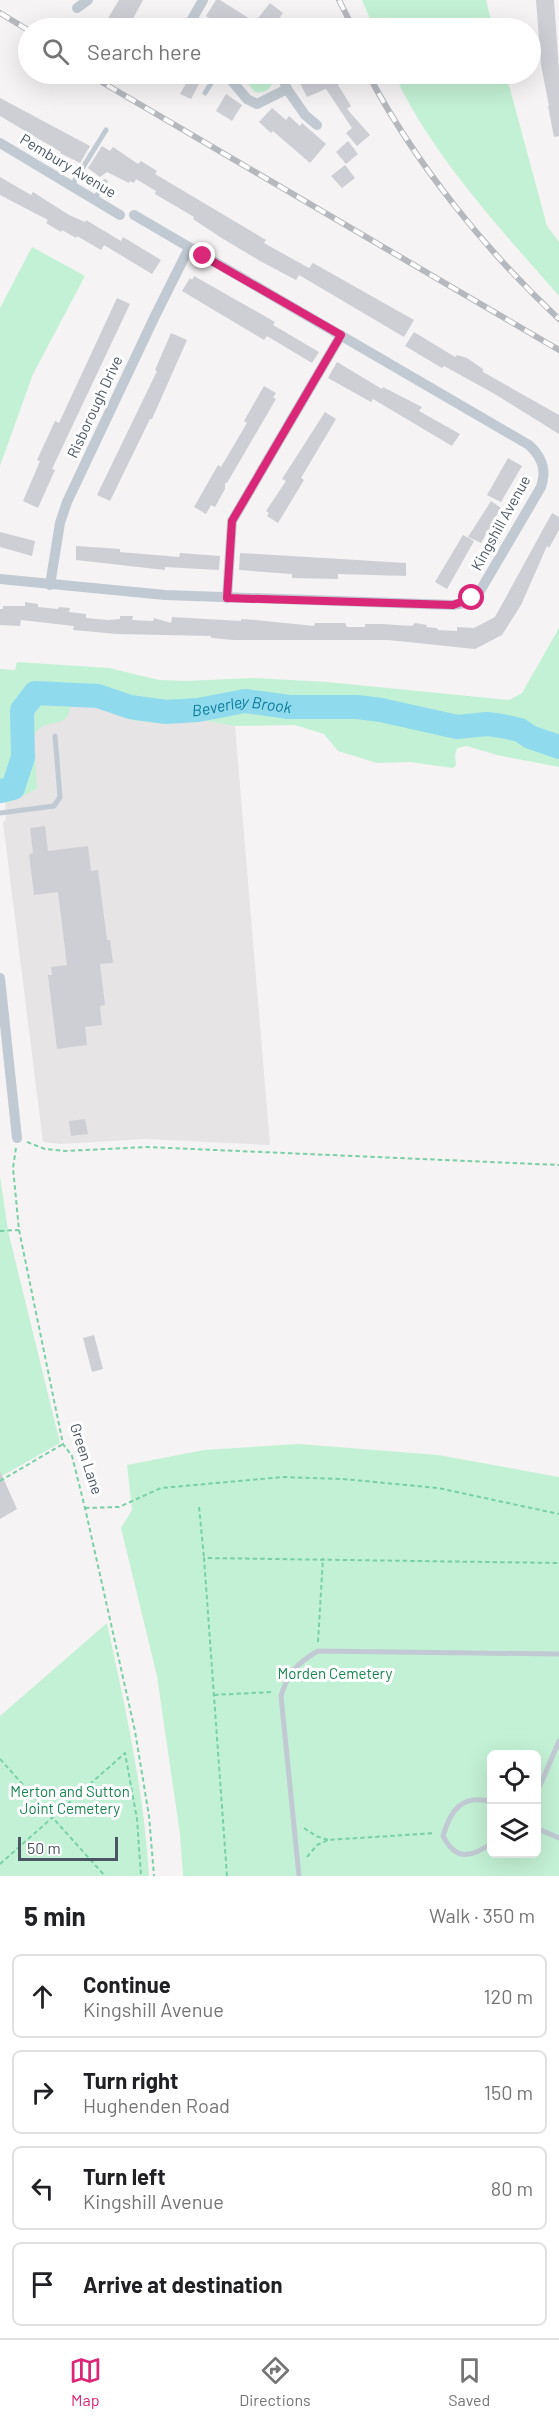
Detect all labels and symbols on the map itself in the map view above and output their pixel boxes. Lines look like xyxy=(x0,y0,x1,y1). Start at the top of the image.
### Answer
street label: Pembury Avenue xyxy=(17,129,120,201)
route end xyxy=(189,242,215,268)
street label: Risborough Drive xyxy=(63,353,126,461)
street label: Kingshill Avenue xyxy=(467,472,534,573)
route start xyxy=(458,584,484,610)
water label: Beverley Brook xyxy=(191,691,293,719)
street label: Green Lane xyxy=(67,1421,107,1497)
park label: Morden Cemetery xyxy=(278,1664,393,1682)
park label: Merton and Sutton Joint Cemetery xyxy=(10,1782,130,1817)
scale bar xyxy=(18,1834,118,1862)

